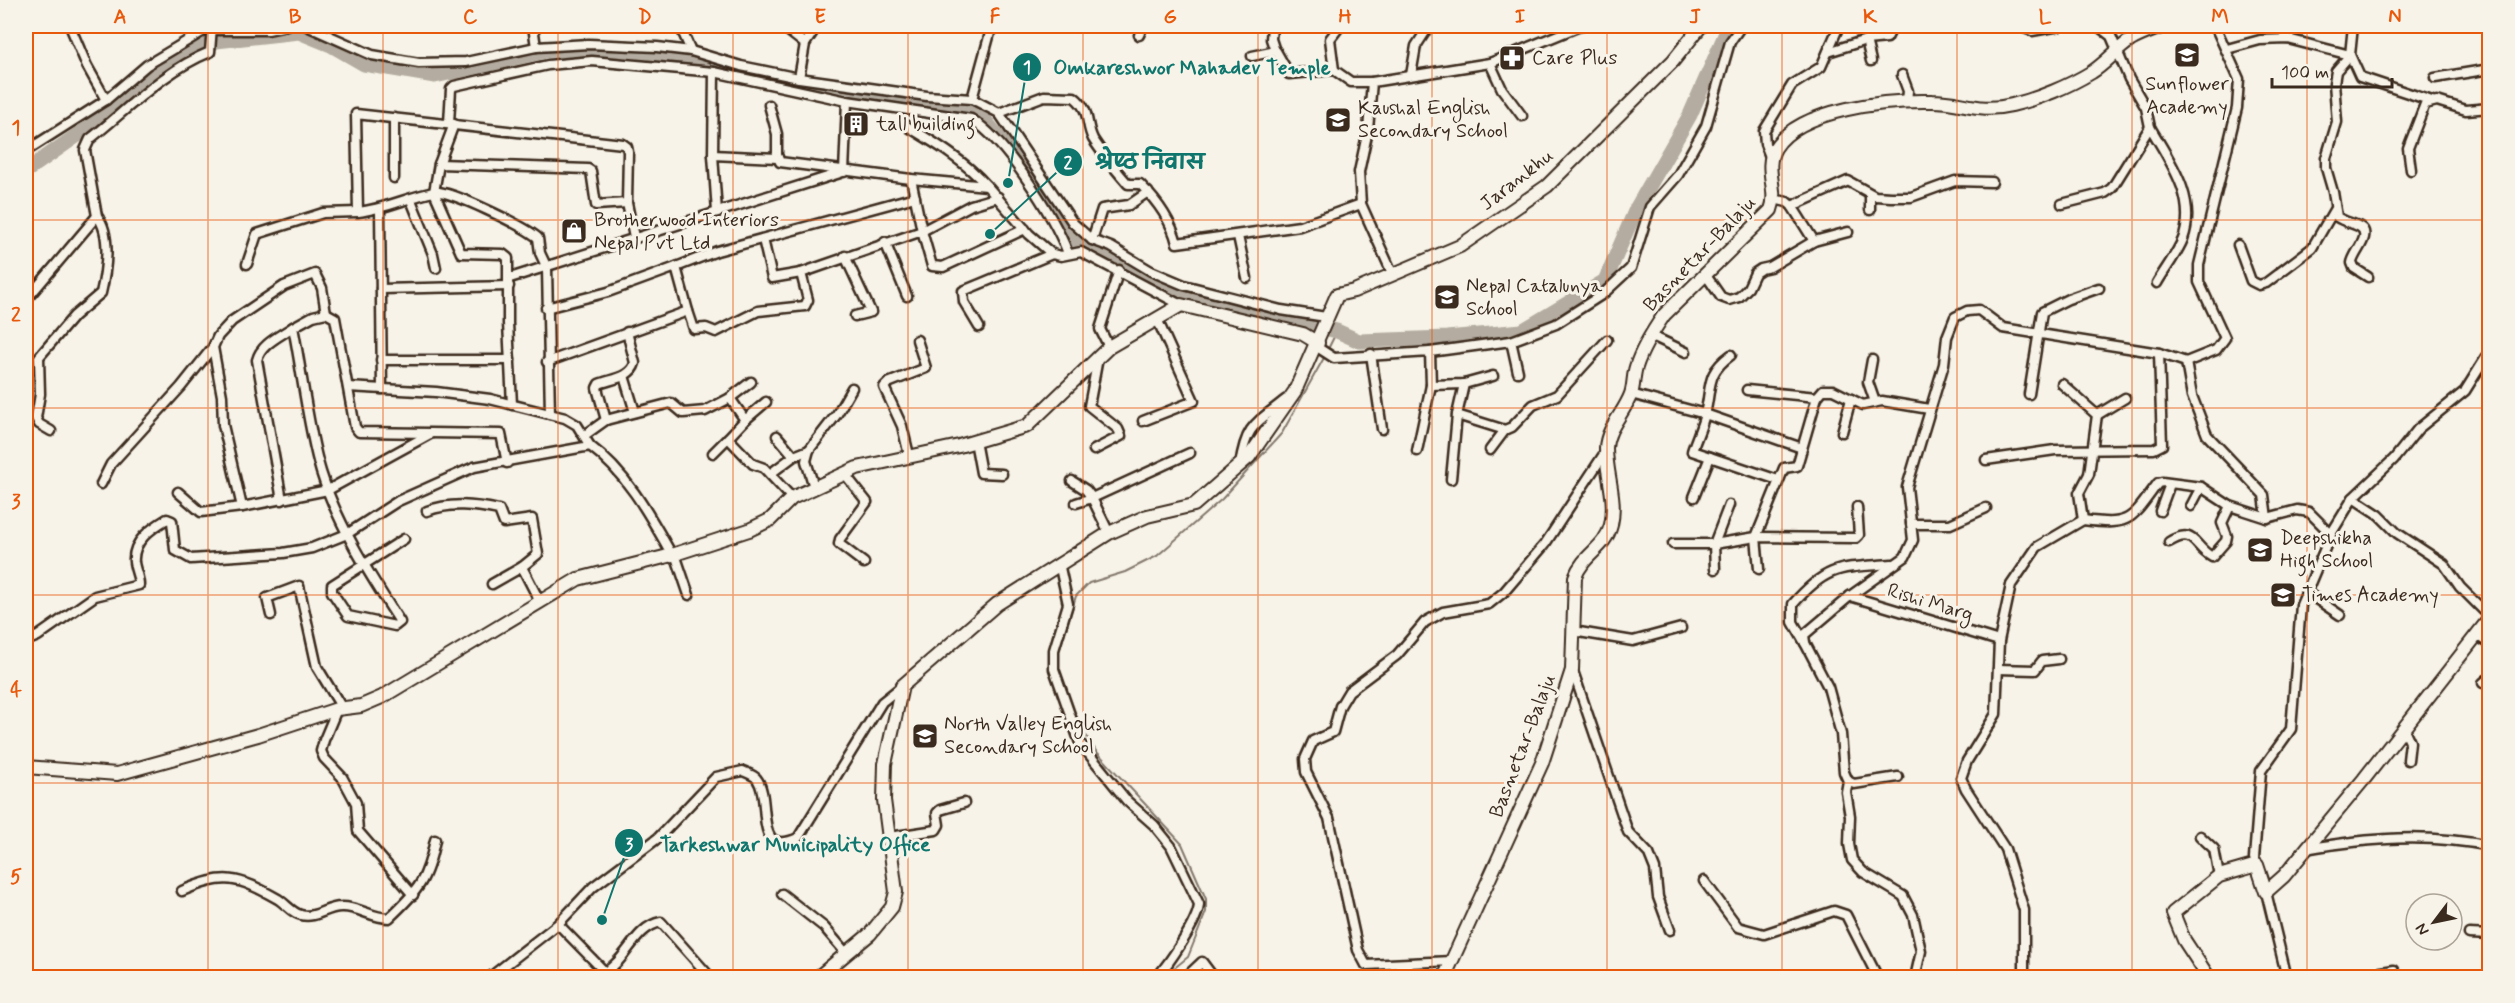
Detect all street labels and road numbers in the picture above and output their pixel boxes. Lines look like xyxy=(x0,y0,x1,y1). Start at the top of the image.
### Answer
street label: Jarankhu xyxy=(1475,143,1559,217)
street label: Basnetar-Balaju xyxy=(1638,190,1762,318)
street label: Rishi Marg xyxy=(1884,577,1976,630)
street label: Basnetar-Balaju xyxy=(1483,670,1563,822)

